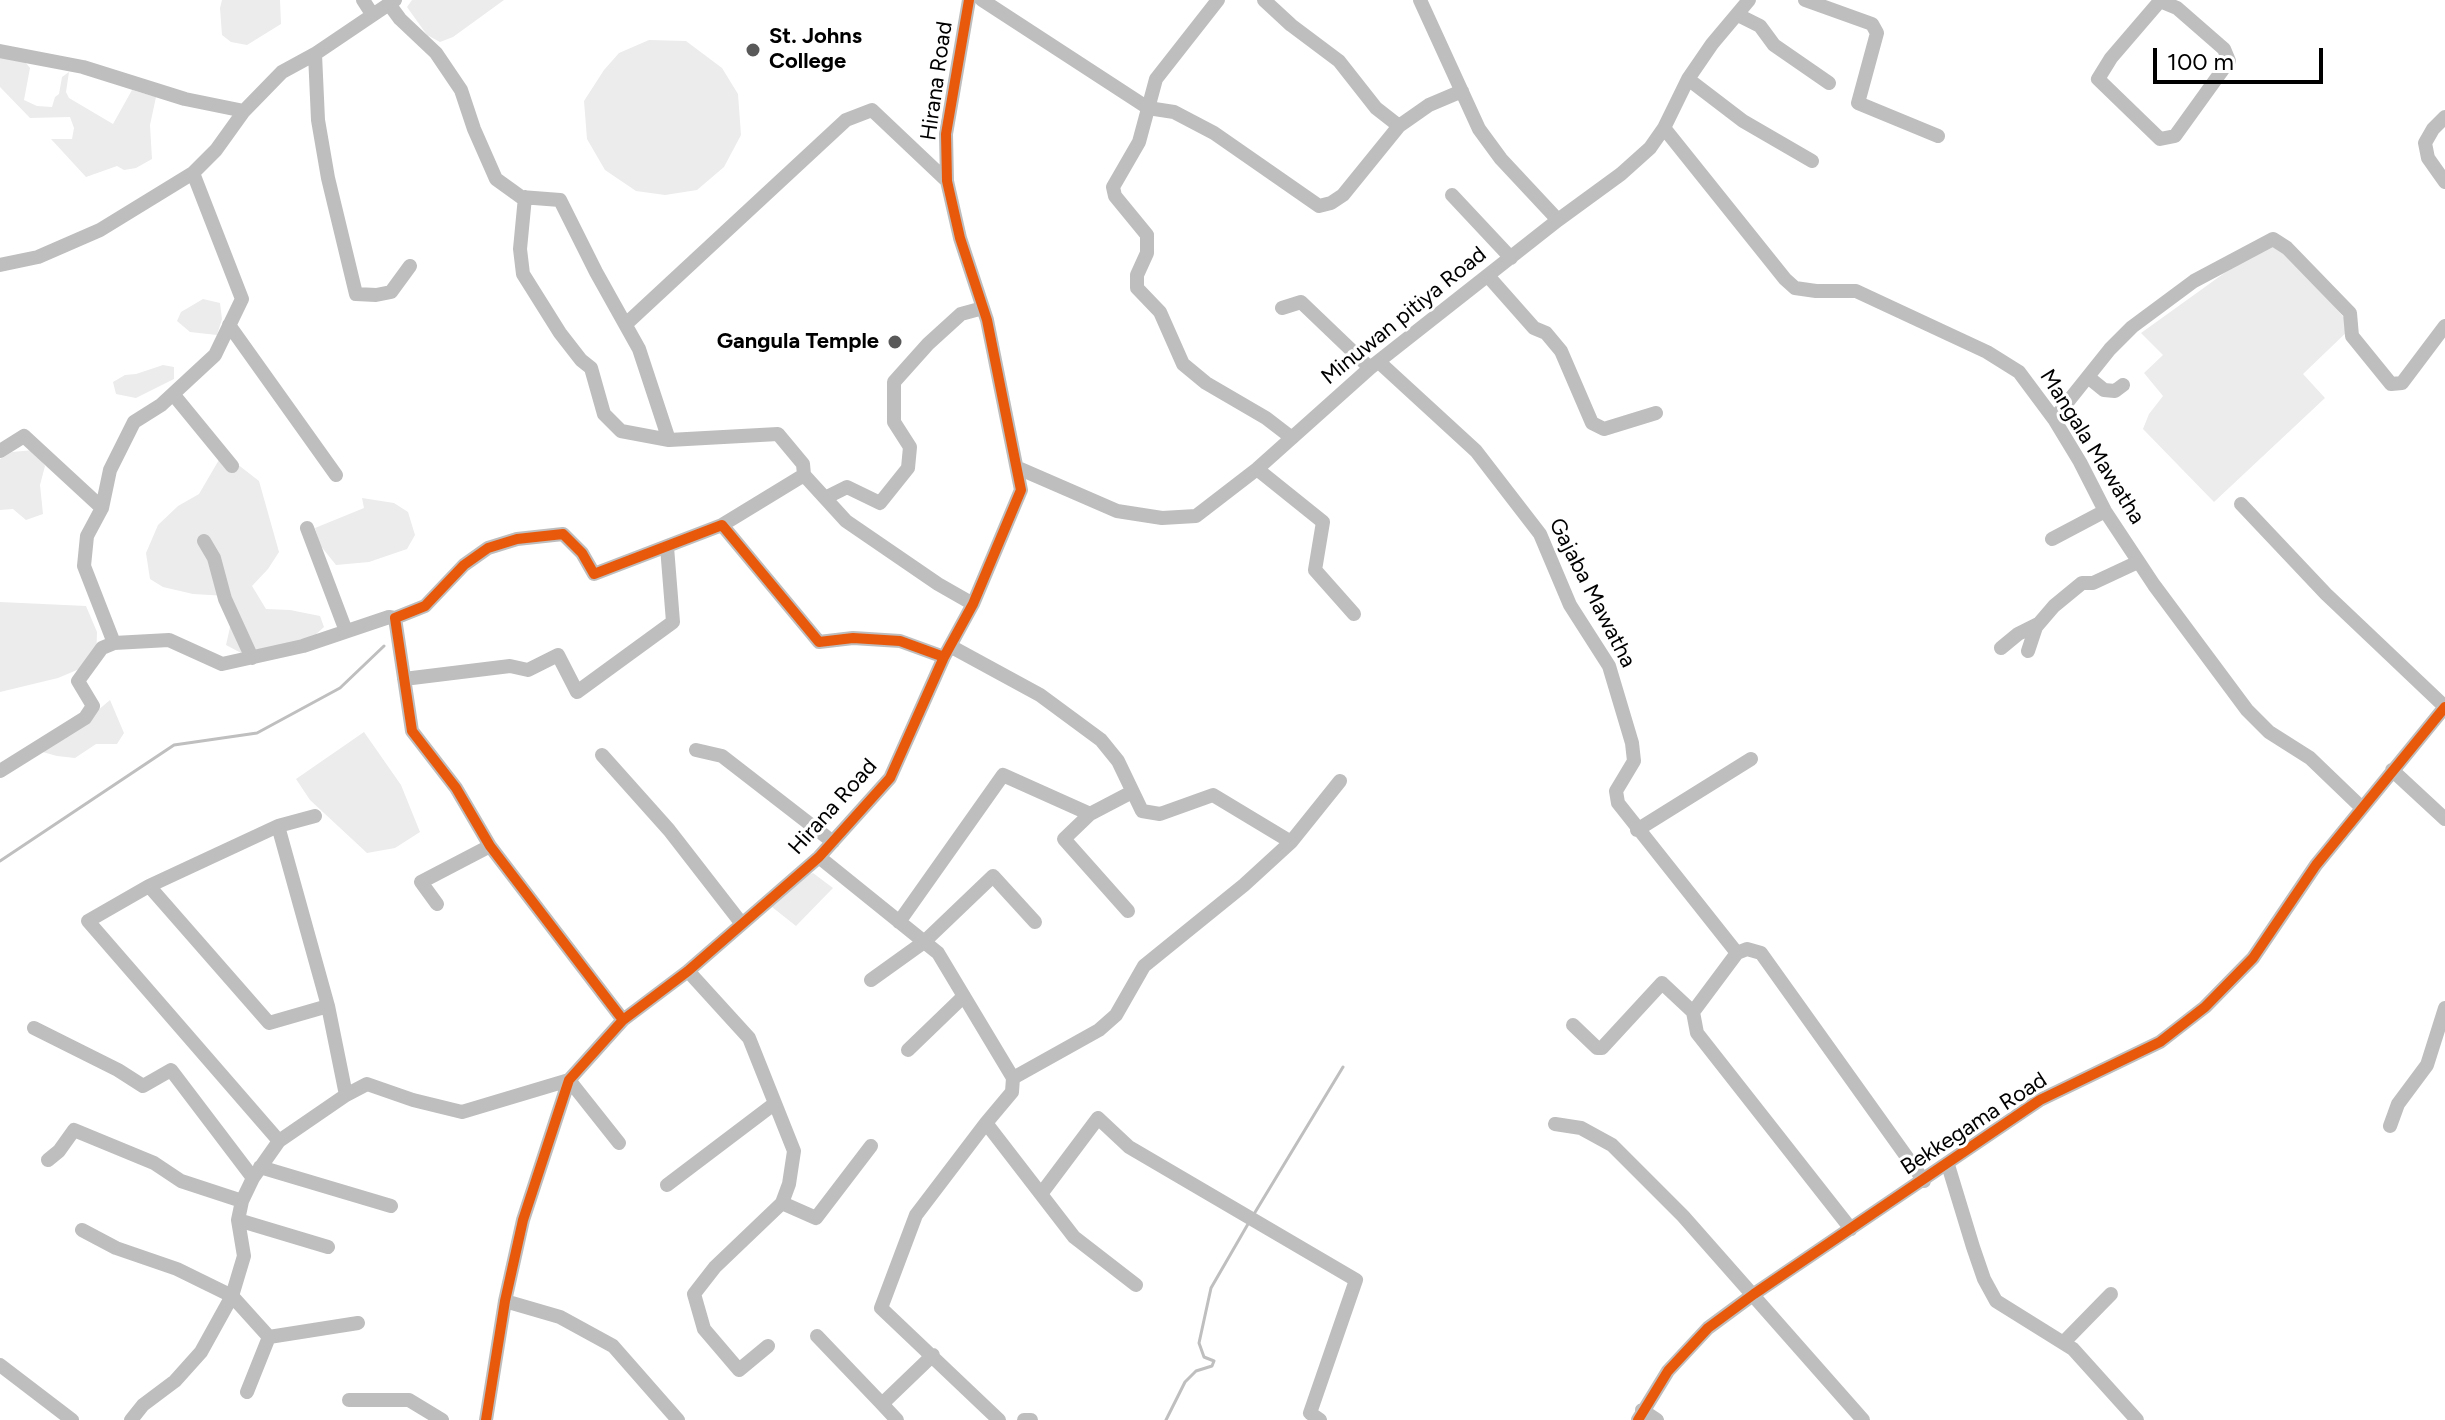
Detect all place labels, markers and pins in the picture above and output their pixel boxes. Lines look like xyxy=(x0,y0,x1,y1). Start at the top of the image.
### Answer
place label: St. Johns College xyxy=(769,24,862,76)
marker: St. Johns College xyxy=(744,41,762,59)
place label: Gangula Temple xyxy=(717,329,879,355)
marker: Gangula Temple xyxy=(886,333,904,351)

